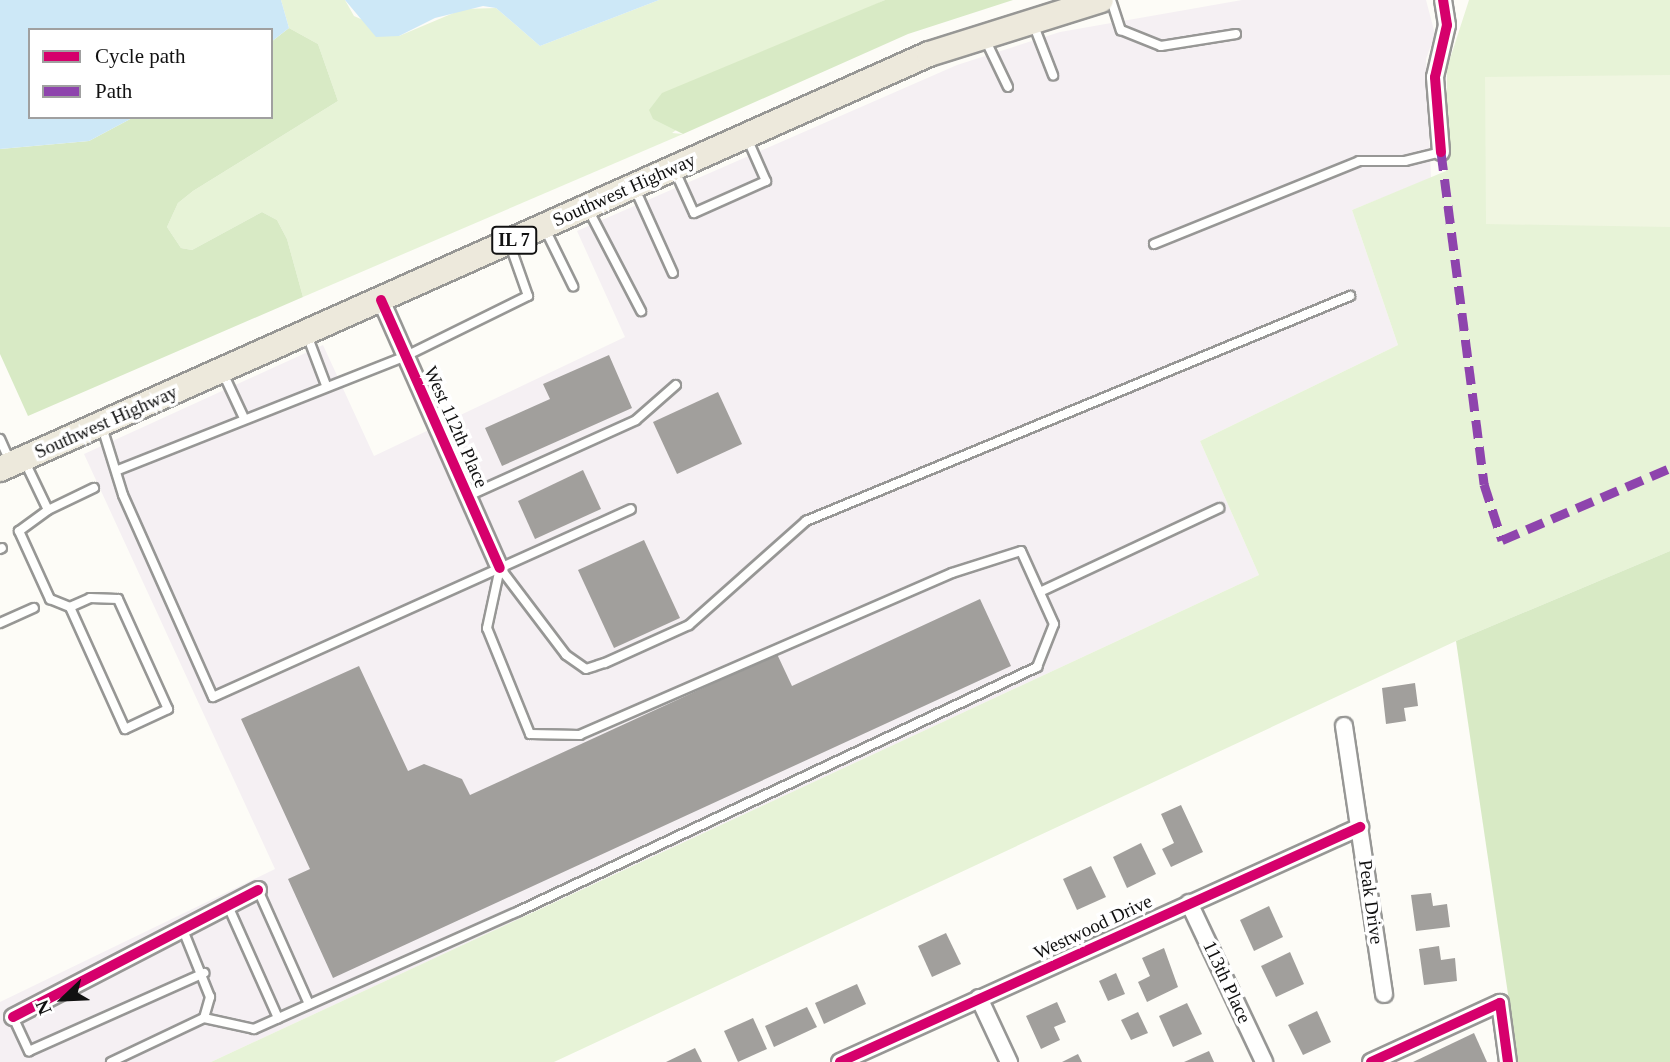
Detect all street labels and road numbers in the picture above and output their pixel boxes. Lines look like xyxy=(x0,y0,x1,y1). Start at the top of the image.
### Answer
street label: Southwest Highway xyxy=(549,148,699,232)
road number: IL 7 xyxy=(490,226,538,254)
street label: West 112th Place xyxy=(419,363,493,491)
street label: Southwest Highway xyxy=(31,380,181,464)
street label: Peak Drive xyxy=(1354,858,1388,946)
street label: Westwood Drive xyxy=(1030,890,1156,964)
street label: 113th Place xyxy=(1198,937,1256,1027)

